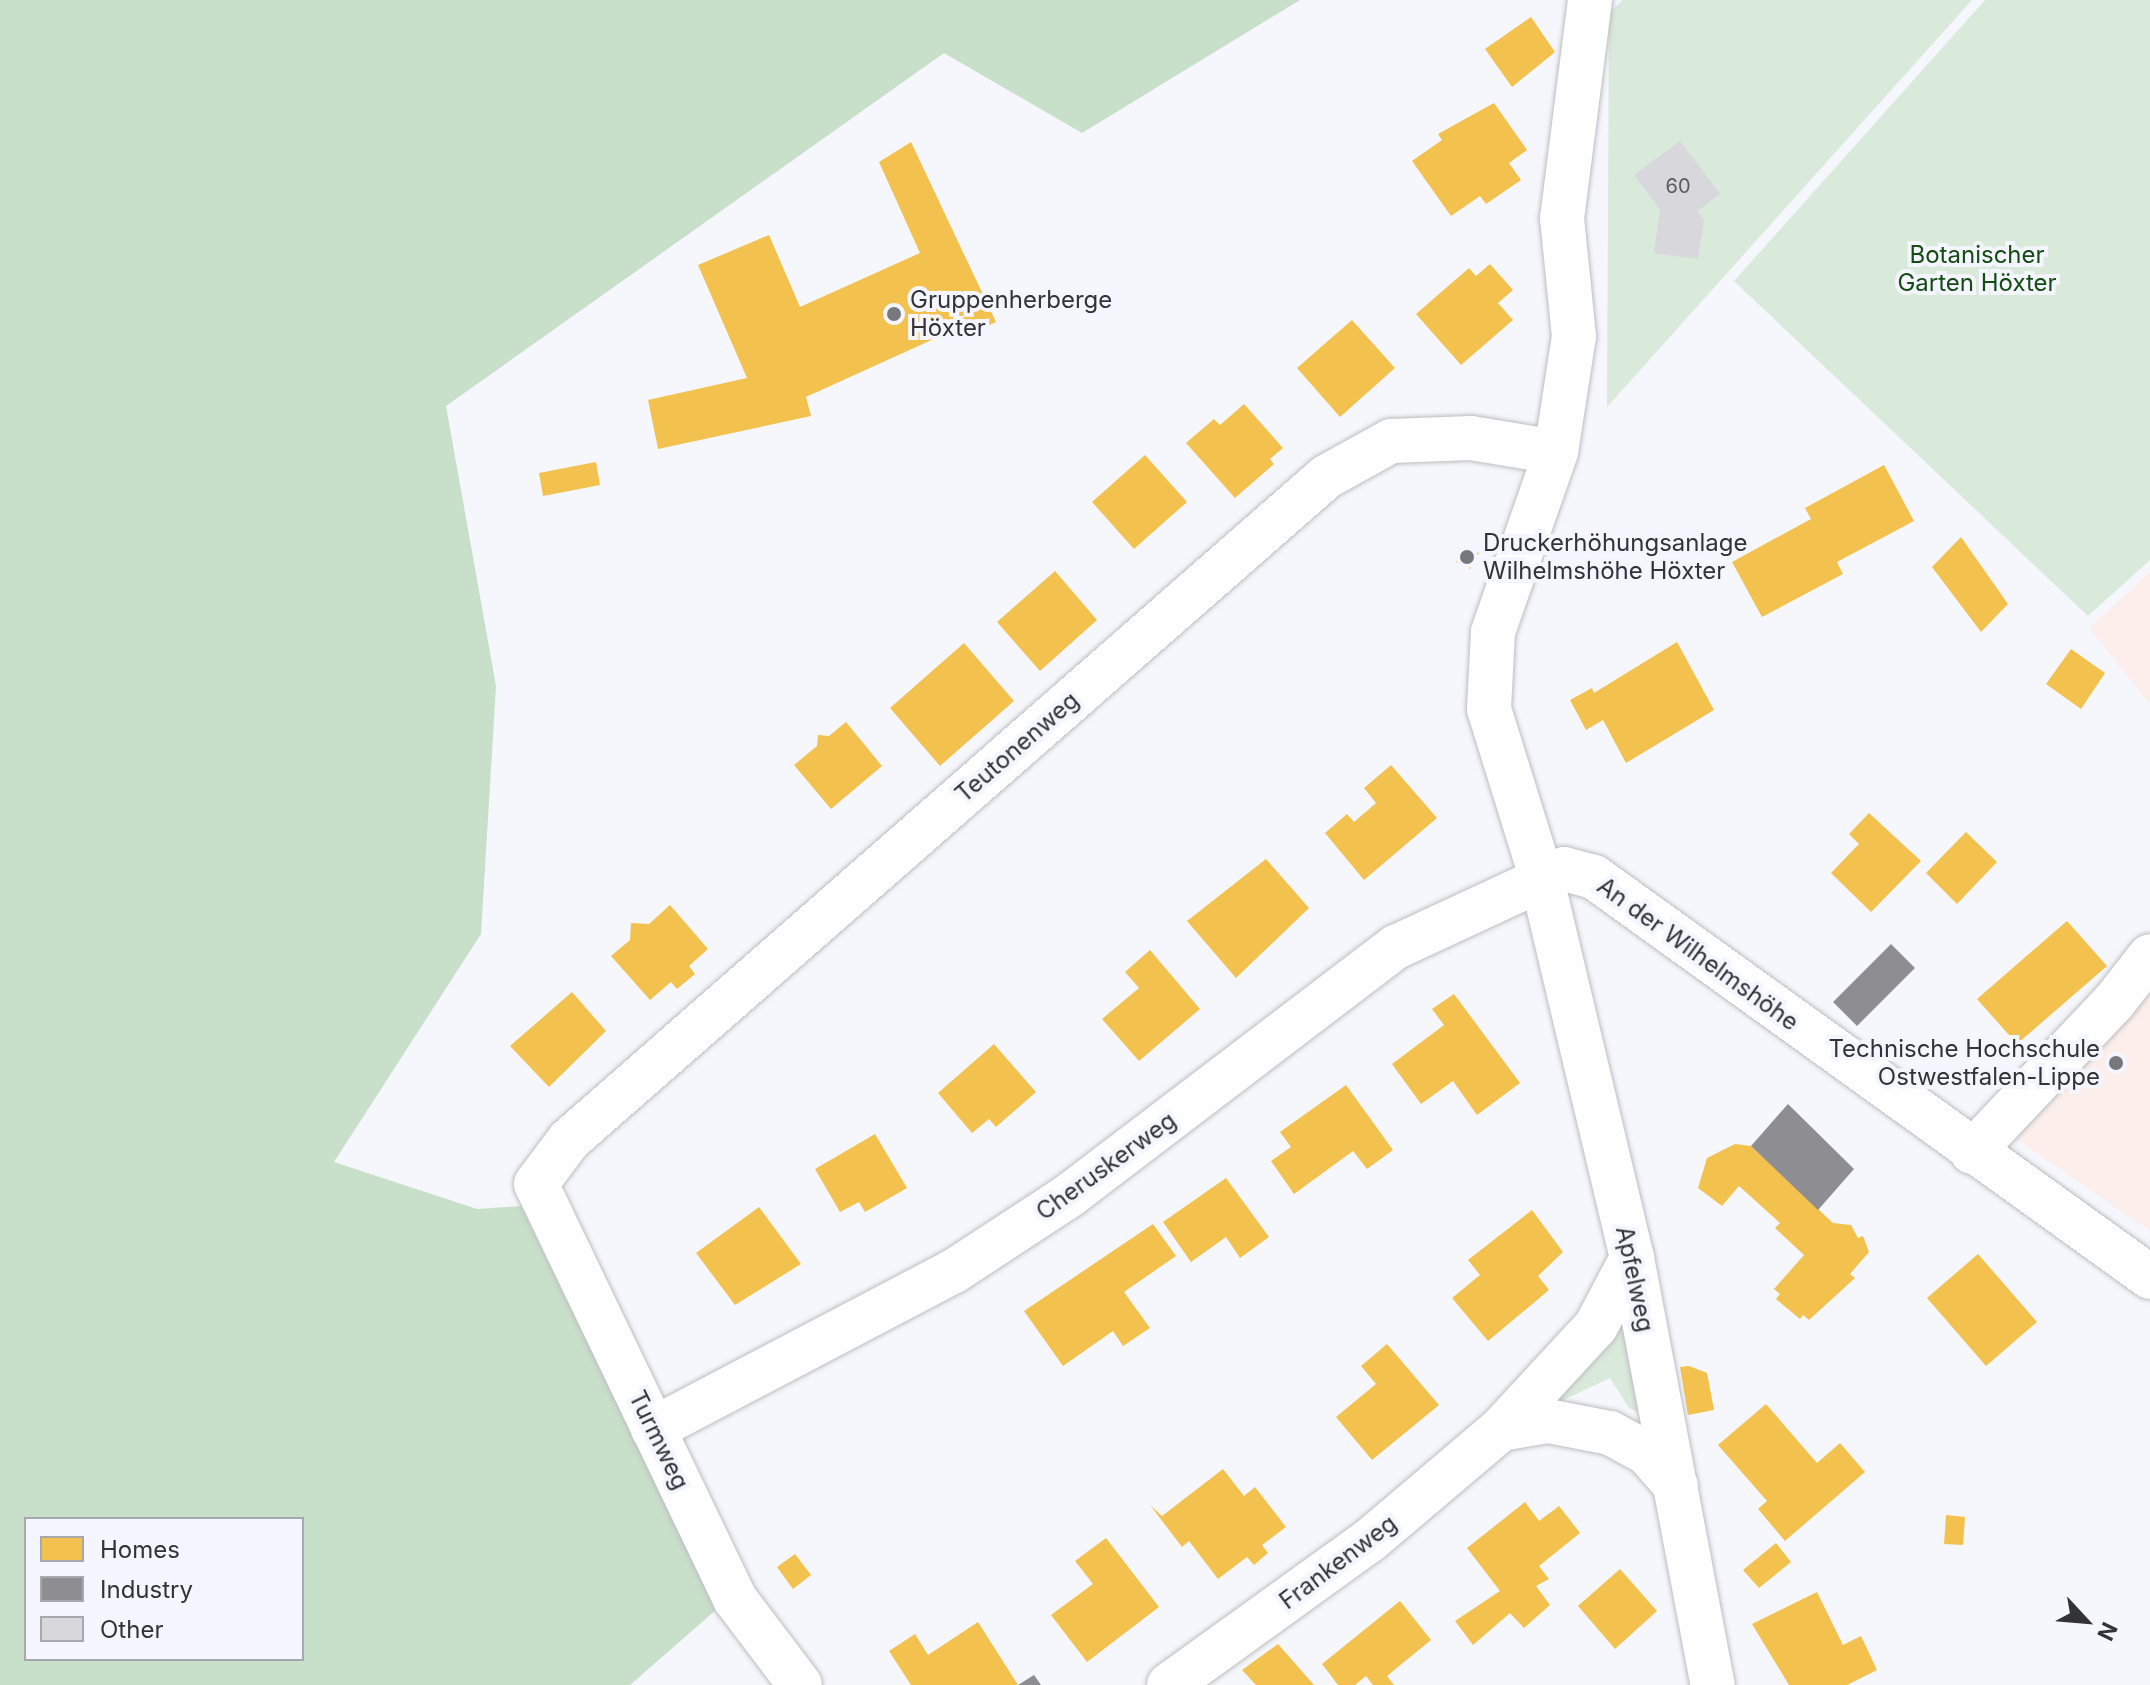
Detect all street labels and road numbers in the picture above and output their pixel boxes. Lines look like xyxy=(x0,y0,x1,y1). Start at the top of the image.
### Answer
street label: Teutonenweg xyxy=(949,686,1085,808)
street label: An der Wilhelmshöhe xyxy=(1592,871,1804,1037)
street label: Cheruskerweg xyxy=(1031,1106,1181,1226)
street label: Apfelweg xyxy=(1610,1224,1660,1334)
street label: Turmweg xyxy=(623,1386,695,1494)
street label: Frankenweg xyxy=(1274,1509,1402,1615)

